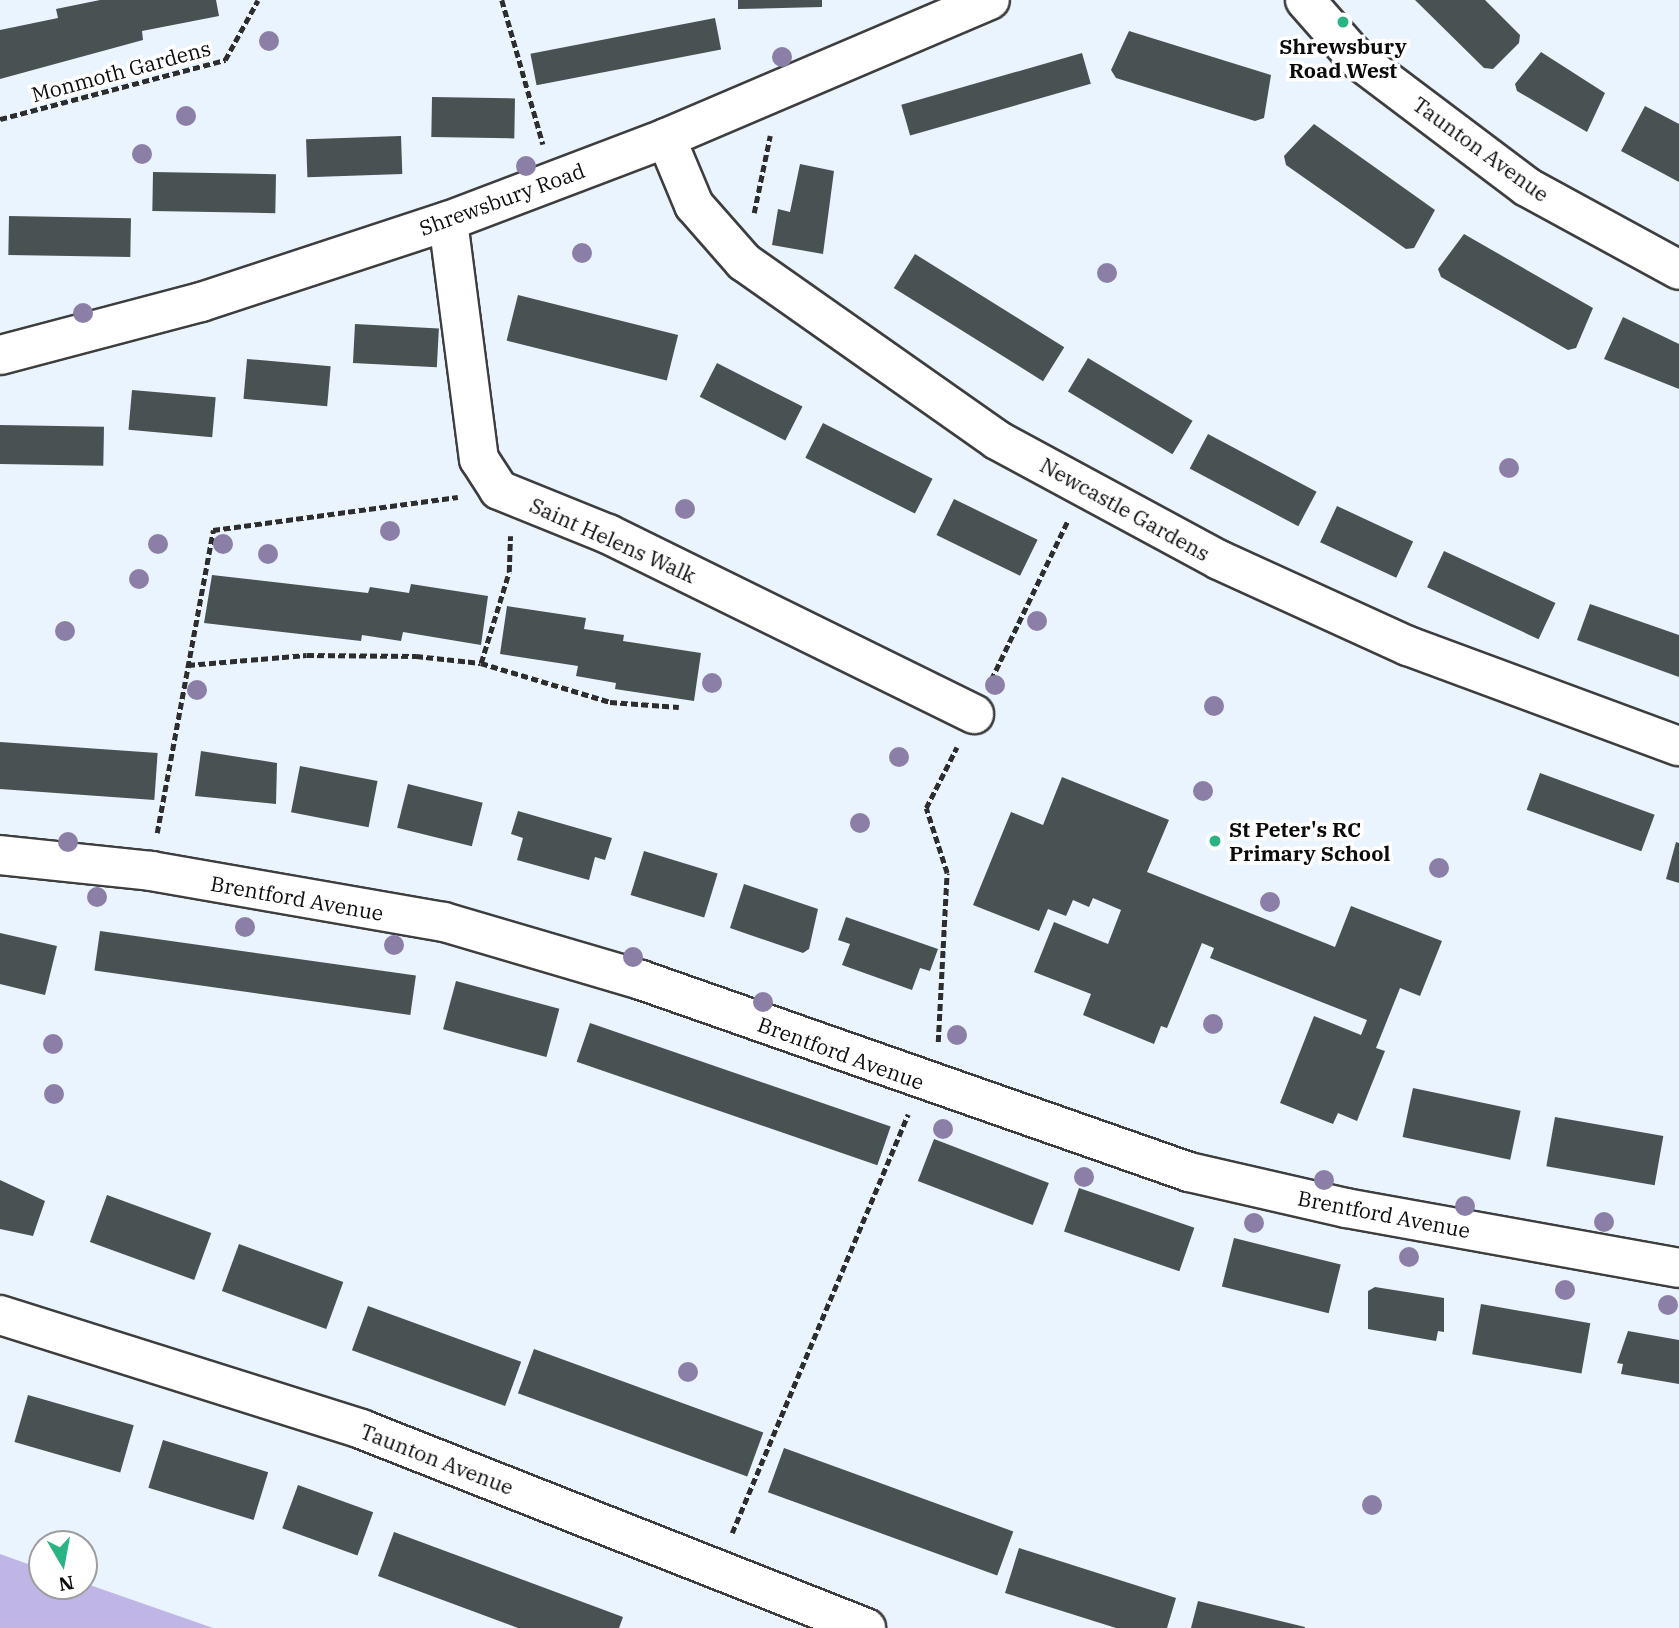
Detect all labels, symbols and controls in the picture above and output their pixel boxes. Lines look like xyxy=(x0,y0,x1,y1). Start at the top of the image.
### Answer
marker: Shrewsbury Road West xyxy=(1335,14,1351,30)
place label: Shrewsbury Road West xyxy=(1279,33,1407,83)
street label: Monmoth Gardens xyxy=(29,35,213,107)
street label: Taunton Avenue xyxy=(1408,91,1554,207)
street label: Shrewsbury Road xyxy=(416,157,588,241)
street label: Newcastle Gardens xyxy=(1036,452,1214,566)
street label: Saint Helens Walk xyxy=(526,492,700,588)
place label: St Peter's RC Primary School xyxy=(1229,816,1390,866)
marker: St Peter's RC Primary School xyxy=(1207,833,1223,849)
street label: Brentford Avenue xyxy=(209,870,385,926)
street label: Brentford Avenue xyxy=(754,1011,928,1095)
street label: Brentford Avenue xyxy=(1296,1185,1472,1243)
street label: Taunton Avenue xyxy=(357,1418,517,1500)
north arrow xyxy=(28,1530,98,1600)
text: N xyxy=(57,1571,76,1597)

